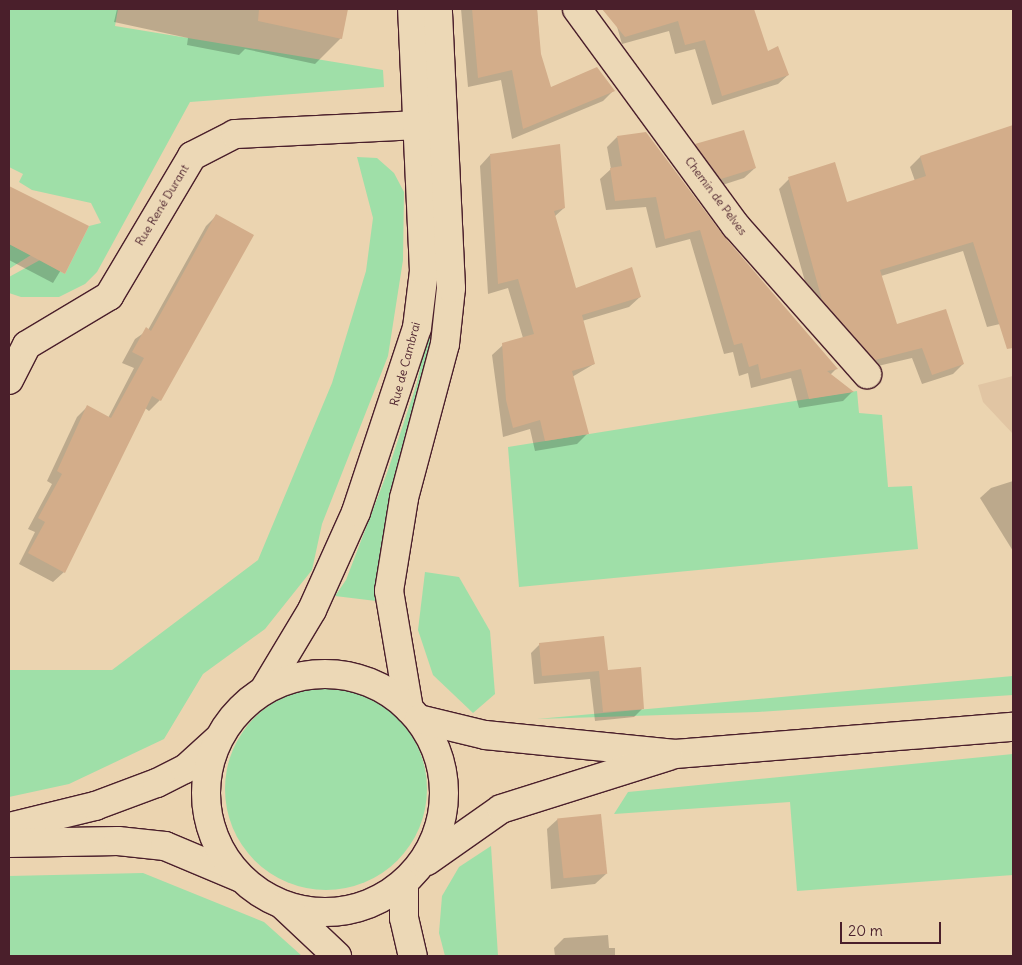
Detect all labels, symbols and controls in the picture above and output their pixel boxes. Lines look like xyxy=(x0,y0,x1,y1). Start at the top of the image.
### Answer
street label: Chemin de Pelves xyxy=(682,154,750,238)
street label: Rue René Durant xyxy=(132,162,192,248)
street label: Rue de Cambrai xyxy=(387,320,423,408)
scale bar xyxy=(842,912,943,944)
text: 20 m xyxy=(848,921,883,940)

